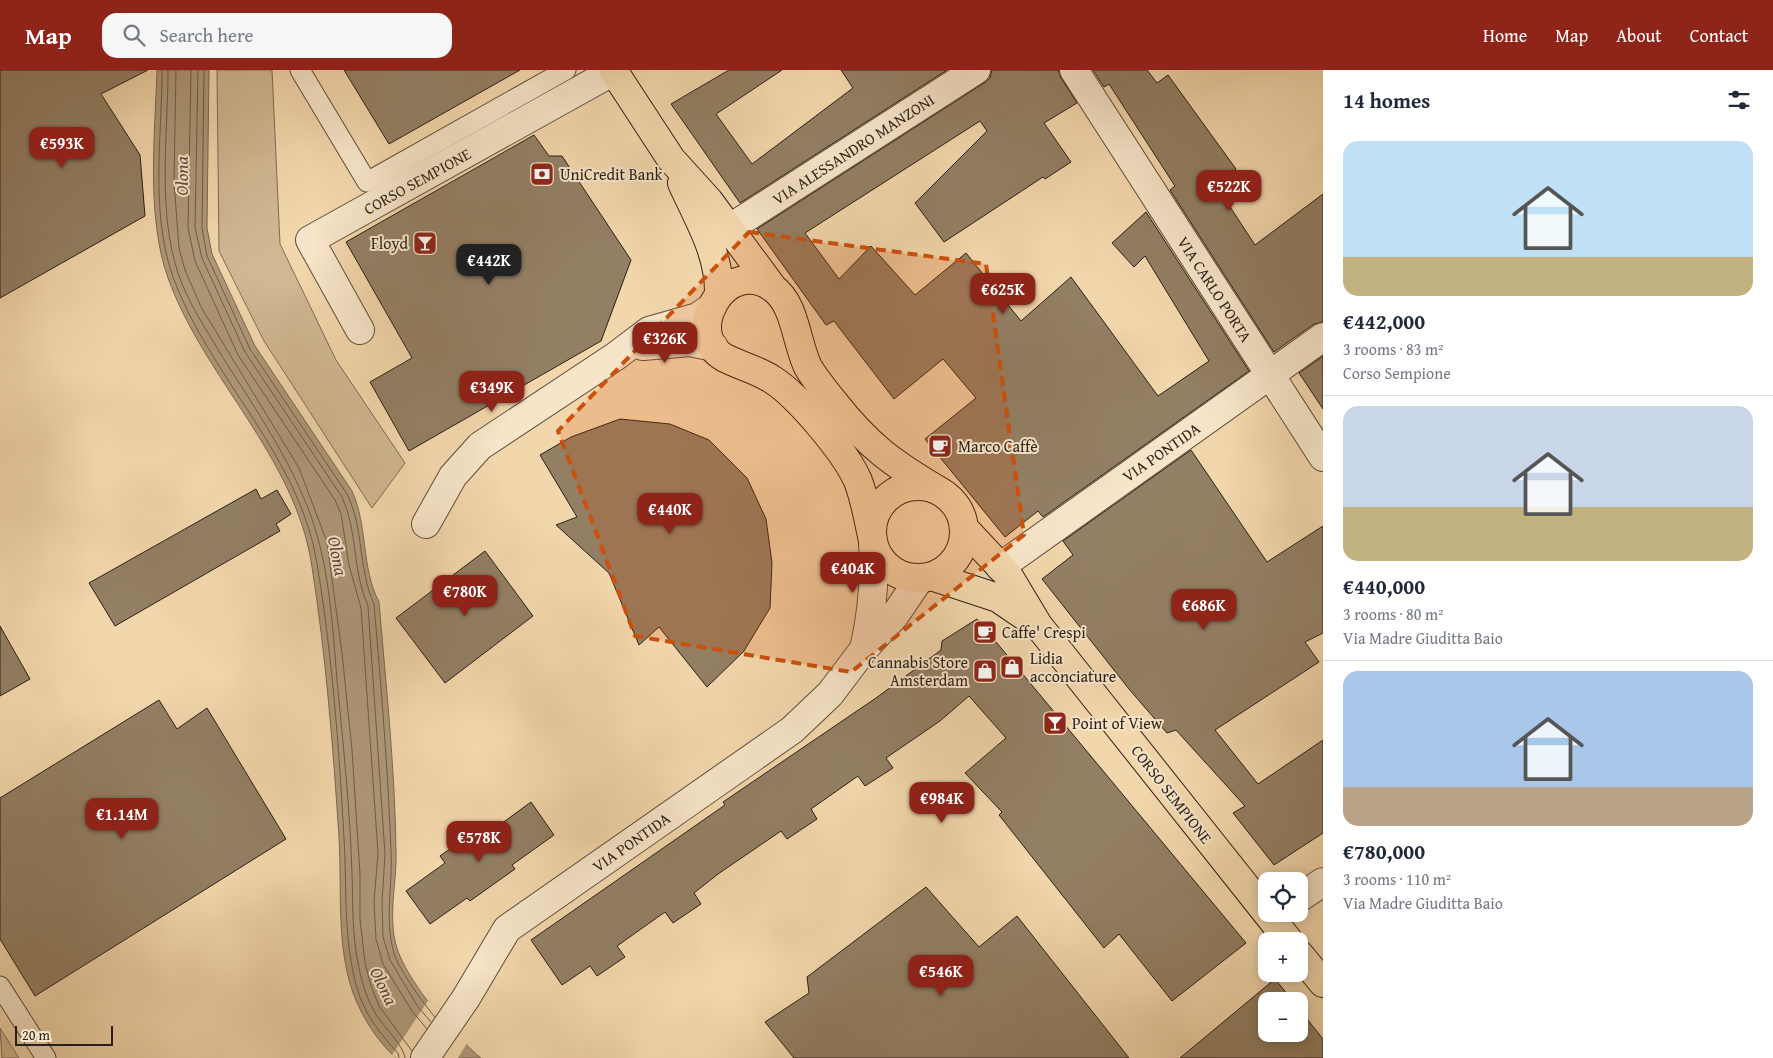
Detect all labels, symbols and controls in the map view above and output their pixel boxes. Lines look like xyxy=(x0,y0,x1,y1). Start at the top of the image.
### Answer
search box xyxy=(102,13,452,58)
text: Map xyxy=(25,18,72,53)
icon: search xyxy=(120,21,148,49)
text: Search here xyxy=(160,21,253,49)
text: Home xyxy=(1483,22,1527,49)
text: Map xyxy=(1555,22,1588,49)
text: About xyxy=(1616,22,1662,49)
text: Contact xyxy=(1690,22,1748,49)
text: 14 homes xyxy=(1343,85,1430,116)
icon: filters xyxy=(1725,86,1753,114)
street label: VIA ALESSANDRO MANZONI xyxy=(767,87,939,211)
pin: €593K xyxy=(27,126,97,169)
text: €593K xyxy=(40,131,84,155)
street label: CORSO SEMPIONE xyxy=(359,142,475,220)
water label: Olona xyxy=(168,156,195,196)
bank icon: UniCredit Bank xyxy=(529,161,555,187)
place label: UniCredit Bank xyxy=(560,162,663,186)
pin: €522K xyxy=(1194,170,1264,212)
icon: home xyxy=(1503,173,1593,263)
text: €522K xyxy=(1207,174,1251,198)
bar icon: Floyd xyxy=(412,230,438,256)
place label: Floyd xyxy=(371,231,408,255)
street label: VIA CARLO PORTA xyxy=(1172,231,1258,347)
pin: €442K xyxy=(454,244,524,286)
text: €442K xyxy=(467,248,511,272)
pin: €625K xyxy=(968,272,1038,315)
text: €625K xyxy=(981,277,1025,301)
text: €442,000 xyxy=(1343,306,1425,337)
pin: €326K xyxy=(630,322,700,364)
text: €326K xyxy=(643,326,687,350)
text: 3 rooms · 83 m² xyxy=(1343,337,1443,361)
text: Corso Sempione xyxy=(1343,361,1451,385)
pin: €349K xyxy=(457,370,527,413)
text: €349K xyxy=(470,375,514,399)
street label: VIA PONTIDA xyxy=(1117,416,1205,488)
cafe icon: Marco Caffè xyxy=(927,433,953,459)
place label: Marco Caffè xyxy=(958,434,1038,458)
icon: home xyxy=(1503,439,1593,529)
pin: €440K xyxy=(635,492,705,535)
text: €440K xyxy=(648,497,692,521)
water label: Olona xyxy=(321,534,355,579)
pin: €404K xyxy=(818,552,888,594)
text: €404K xyxy=(831,556,875,580)
text: €440,000 xyxy=(1343,571,1425,602)
pin: €780K xyxy=(430,574,500,617)
text: €780K xyxy=(443,579,487,603)
pin: €686K xyxy=(1169,588,1239,631)
text: €686K xyxy=(1182,593,1226,617)
text: 3 rooms · 80 m² xyxy=(1343,602,1443,626)
cafe icon: Caffe' Crespi xyxy=(972,619,998,645)
place label: Caffe' Crespi xyxy=(1002,620,1086,644)
text: Via Madre Giuditta Baio xyxy=(1343,626,1503,650)
place label: Lidia acconciature xyxy=(1030,646,1116,688)
place label: Cannabis Store Amsterdam xyxy=(868,650,968,692)
shop icon: Lidia acconciature xyxy=(999,654,1025,680)
shop icon: Cannabis Store Amsterdam xyxy=(972,658,998,684)
icon: home xyxy=(1503,704,1593,794)
bar icon: Point of View xyxy=(1042,710,1068,736)
place label: Point of View xyxy=(1072,711,1163,735)
street label: CORSO SEMPIONE xyxy=(1126,740,1218,848)
pin: €984K xyxy=(907,782,977,824)
text: €984K xyxy=(920,786,964,810)
pin: €1.14M xyxy=(81,798,163,840)
text: €1.14M xyxy=(96,802,148,826)
street label: VIA PONTIDA xyxy=(587,806,675,878)
pin: €578K xyxy=(444,820,514,863)
text: €578K xyxy=(457,825,501,849)
text: €780,000 xyxy=(1343,836,1425,867)
text: 3 rooms · 110 m² xyxy=(1343,867,1451,891)
map controls xyxy=(1258,872,1308,1042)
button: locate xyxy=(1258,872,1308,922)
text: Via Madre Giuditta Baio xyxy=(1343,891,1503,915)
button: + xyxy=(1258,932,1308,982)
pin: €546K xyxy=(906,954,976,997)
text: €546K xyxy=(919,959,963,983)
water label: Olona xyxy=(363,962,405,1010)
button: − xyxy=(1258,992,1308,1042)
scale bar xyxy=(15,1023,112,1046)
text: 20 m xyxy=(22,1025,50,1045)

